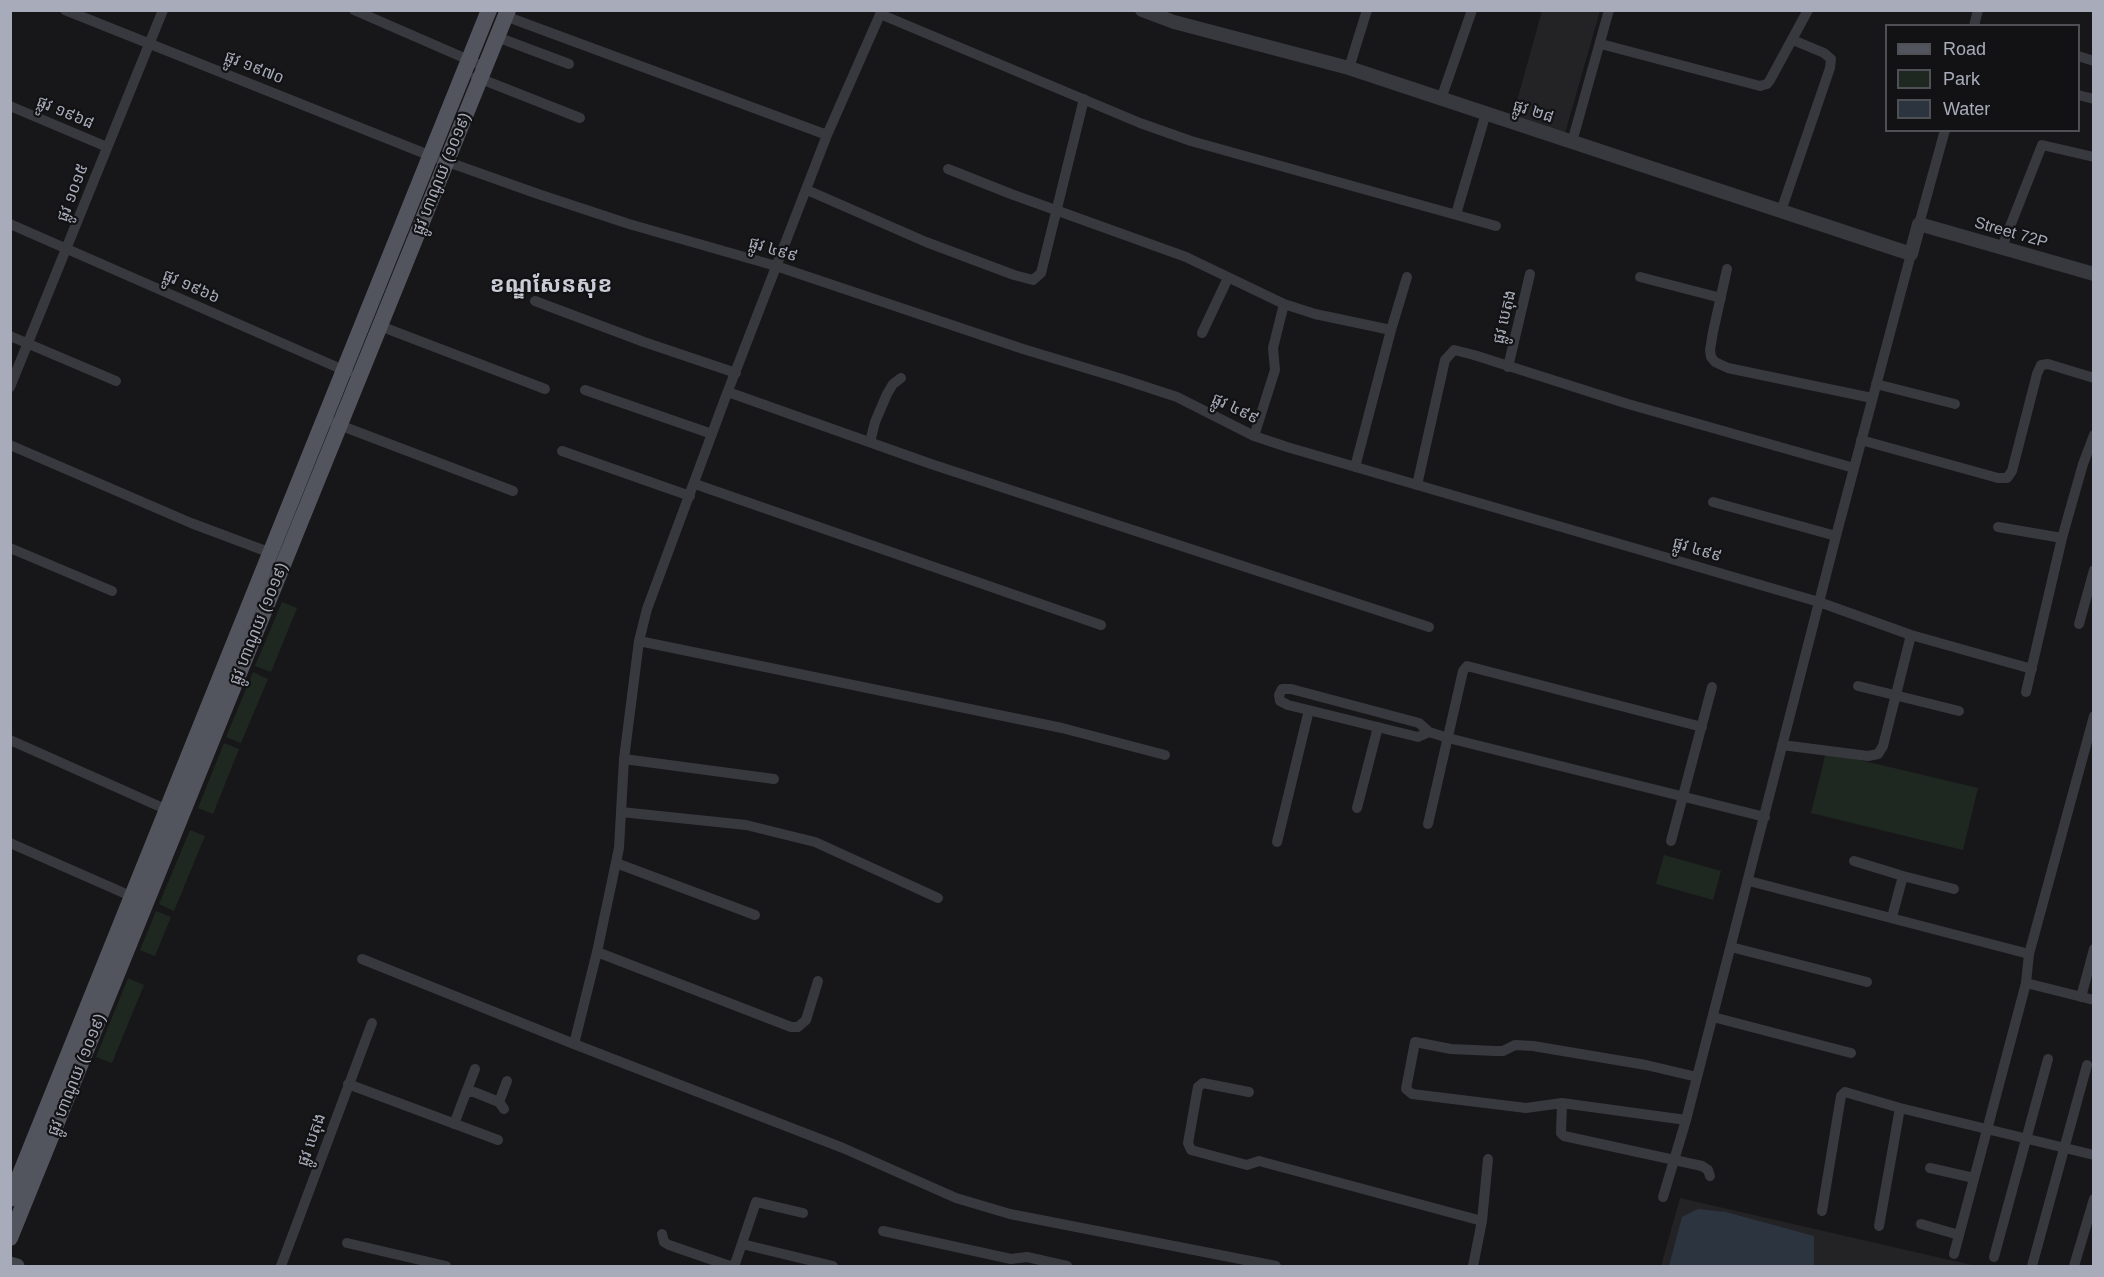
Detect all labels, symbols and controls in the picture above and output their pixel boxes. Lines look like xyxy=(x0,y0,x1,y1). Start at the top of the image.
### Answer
legend xyxy=(1885,24,2080,132)
text: Road xyxy=(1943,39,1986,59)
street label: ផ្លូវ ១៩៧០ xyxy=(221,47,287,89)
text: Park xyxy=(1943,69,1980,89)
street label: ផ្លូវ ១៩៦៨ xyxy=(33,92,97,134)
street label: ផ្លូវ ២៨ xyxy=(1510,96,1556,128)
text: Water xyxy=(1943,99,1990,119)
street label: ផ្លូវ ហាណូយ (១០១៩) xyxy=(409,110,475,238)
street label: ផ្លូវ ១០១៥ xyxy=(53,161,93,225)
street label: Street 72P xyxy=(1972,213,2050,253)
street label: ផ្លូវ ៤៩៩ xyxy=(746,233,800,267)
street label: ផ្លូវ ១៩៦៦ xyxy=(159,266,223,308)
district label: ខណ្ឌសែនសុខ xyxy=(490,273,612,299)
street label: ផ្លូវ បេតុង xyxy=(1489,288,1521,346)
street label: ផ្លូវ ៤៩៩ xyxy=(1208,389,1262,429)
street label: ផ្លូវ ៤៩៩ xyxy=(1670,533,1724,567)
street label: ផ្លូវ ហាណូយ (១០១៩) xyxy=(226,560,292,688)
street label: ផ្លូវ ហាណូយ (១០១៩) xyxy=(44,1011,110,1139)
street label: ផ្លូវ បេតុង xyxy=(294,1111,330,1169)

